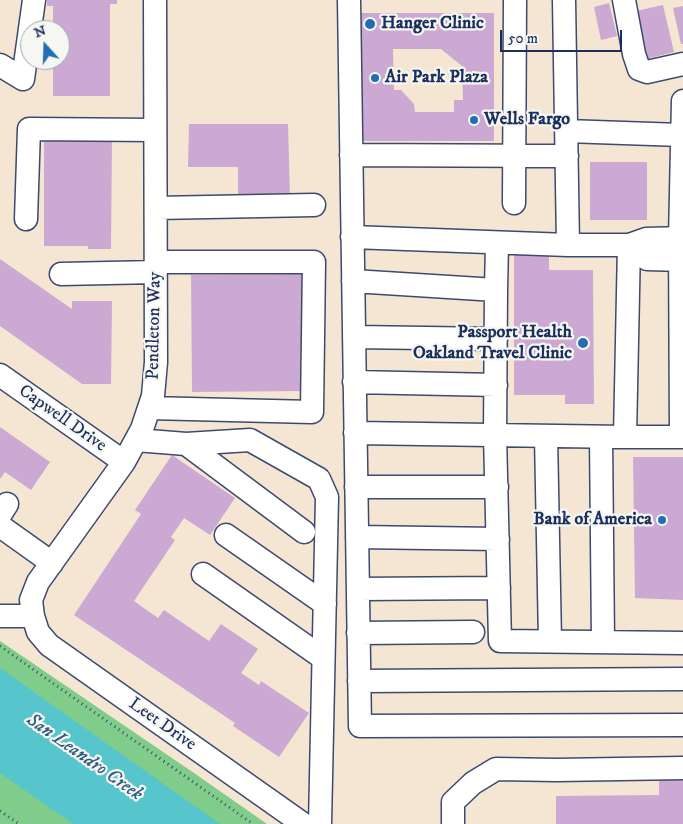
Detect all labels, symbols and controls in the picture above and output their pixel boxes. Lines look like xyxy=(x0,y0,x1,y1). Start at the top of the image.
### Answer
place label: Hanger Clinic xyxy=(381,13,484,35)
marker: Hanger Clinic xyxy=(363,17,377,31)
north arrow xyxy=(20,20,70,70)
scale bar xyxy=(503,20,626,52)
text: N xyxy=(32,21,49,42)
text: 50 m xyxy=(508,29,538,48)
place label: Air Park Plaza xyxy=(385,67,488,89)
marker: Air Park Plaza xyxy=(369,72,381,84)
place label: Wells Fargo xyxy=(484,109,570,131)
marker: Wells Fargo xyxy=(468,114,480,126)
street label: Pendleton Way xyxy=(143,272,167,380)
place label: Passport Health Oakland Travel Clinic xyxy=(413,322,572,364)
marker: Passport Health Oakland Travel Clinic xyxy=(576,336,590,350)
street label: Capwell Drive xyxy=(14,381,110,457)
place label: Bank of America xyxy=(533,509,652,531)
marker: Bank of America xyxy=(656,514,668,526)
street label: Leet Drive xyxy=(124,694,200,756)
water label: San Leandro Creek xyxy=(21,709,147,807)

